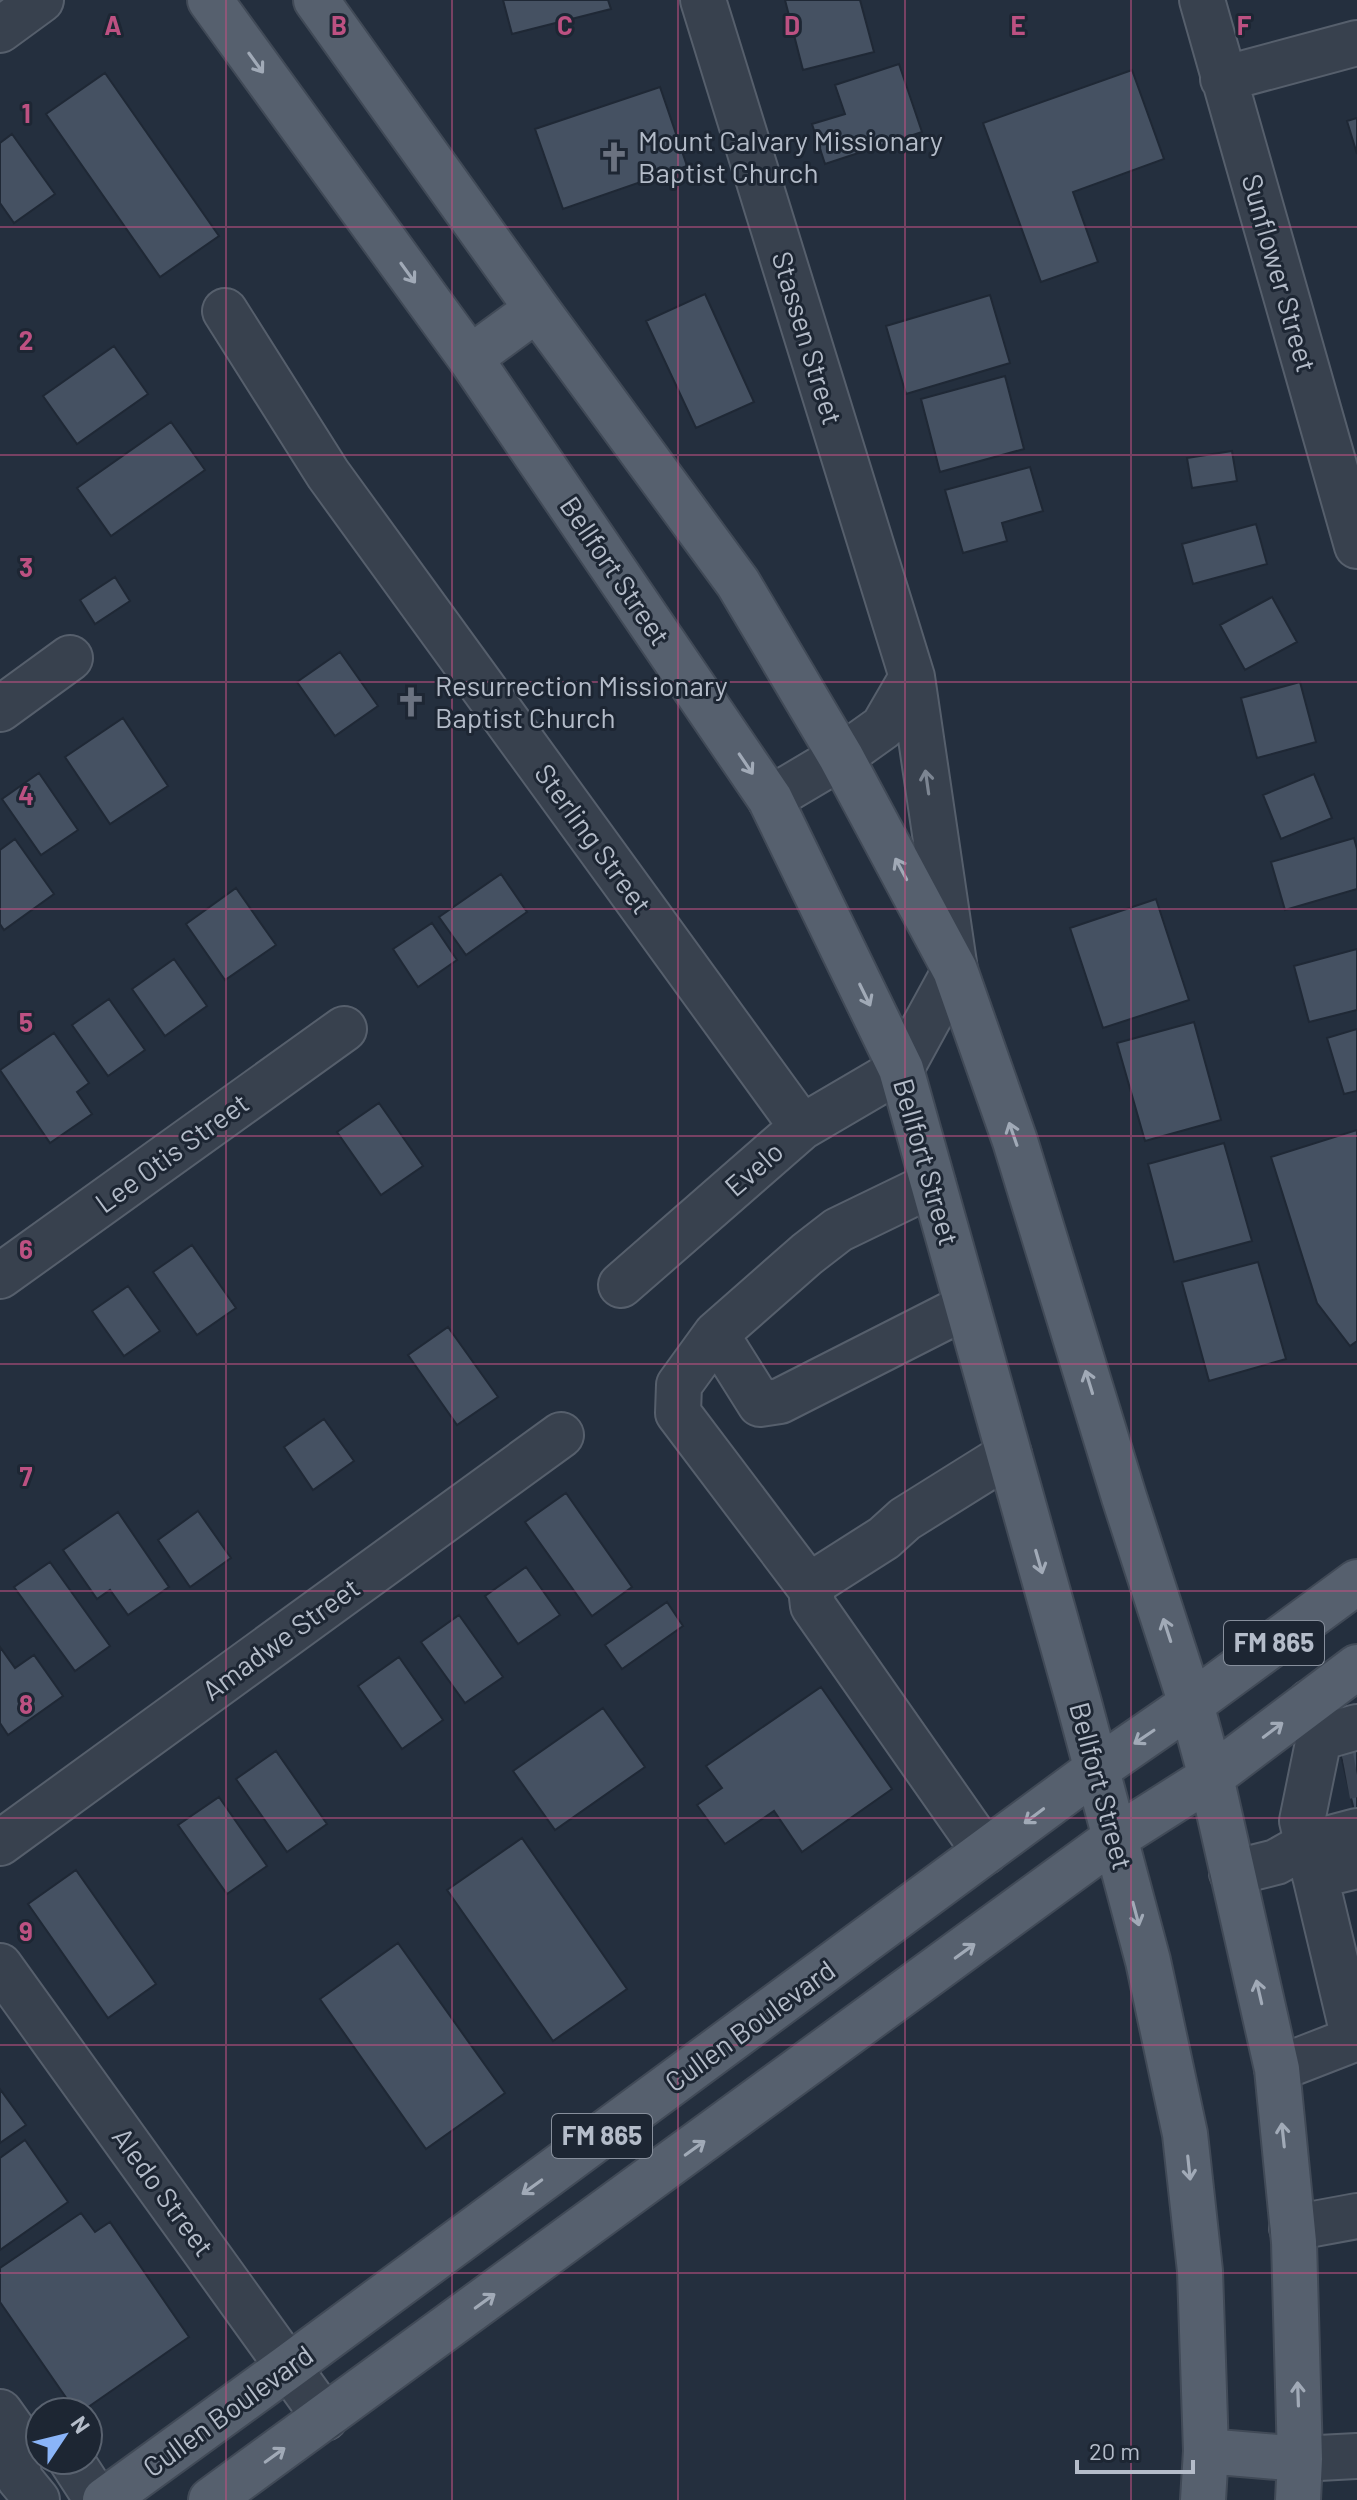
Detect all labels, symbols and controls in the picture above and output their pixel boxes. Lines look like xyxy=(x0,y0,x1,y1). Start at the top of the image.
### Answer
text: A xyxy=(104,9,122,40)
text: B xyxy=(331,9,347,40)
text: C xyxy=(557,9,573,40)
text: D xyxy=(784,9,800,40)
text: E xyxy=(1010,9,1026,40)
text: F xyxy=(1237,9,1252,40)
one-way arrow xyxy=(247,52,264,73)
text: 1 xyxy=(21,97,31,128)
place label: Mount Calvary Missionary Baptist Church xyxy=(638,123,943,189)
church icon: Mount Calvary Missionary Baptist Church xyxy=(597,140,631,174)
street label: Sunflower Street xyxy=(1235,170,1324,376)
street label: Stassen Street xyxy=(765,247,850,428)
one-way arrow xyxy=(400,262,417,284)
text: 2 xyxy=(19,324,33,355)
street label: Bellfort Street xyxy=(554,490,678,651)
text: 3 xyxy=(19,551,33,582)
place label: Resurrection Missionary Baptist Church xyxy=(435,668,728,734)
church icon: Resurrection Missionary Baptist Church xyxy=(394,685,428,719)
one-way arrow xyxy=(738,753,755,775)
street label: Sterling Street xyxy=(528,757,660,920)
one-way arrow xyxy=(919,770,934,795)
text: 4 xyxy=(18,779,34,810)
one-way arrow xyxy=(893,858,909,881)
one-way arrow xyxy=(858,983,873,1007)
text: 5 xyxy=(19,1006,33,1037)
street label: Bellfort Street xyxy=(887,1074,967,1249)
street label: Lee Otis Street xyxy=(88,1085,255,1219)
one-way arrow xyxy=(1004,1121,1019,1146)
street label: Evelo xyxy=(717,1134,790,1203)
text: 6 xyxy=(19,1233,33,1264)
one-way arrow xyxy=(1081,1370,1096,1396)
text: 7 xyxy=(20,1460,33,1491)
one-way arrow xyxy=(1032,1549,1047,1575)
street label: Amadwe Street xyxy=(195,1570,366,1707)
one-way arrow xyxy=(1159,1618,1173,1643)
road number: FM 865 xyxy=(1224,1621,1324,1665)
text: 8 xyxy=(19,1688,33,1719)
street label: Bellfort Street xyxy=(1063,1698,1141,1873)
one-way arrow xyxy=(1262,1722,1283,1739)
one-way arrow xyxy=(1133,1729,1155,1745)
one-way arrow xyxy=(1024,1807,1045,1824)
one-way arrow xyxy=(1129,1900,1144,1926)
text: 9 xyxy=(19,1915,33,1946)
one-way arrow xyxy=(953,1942,975,1959)
street label: Cullen Boulevard xyxy=(658,1952,841,2098)
one-way arrow xyxy=(1251,1980,1266,2006)
road number: FM 865 xyxy=(552,2114,652,2158)
street label: Aledo Street xyxy=(106,2120,222,2262)
one-way arrow xyxy=(1276,2122,1291,2149)
one-way arrow xyxy=(684,2140,705,2157)
one-way arrow xyxy=(1182,2154,1197,2181)
one-way arrow xyxy=(522,2178,544,2195)
one-way arrow xyxy=(474,2293,495,2310)
street label: Cullen Boulevard xyxy=(136,2337,319,2483)
one-way arrow xyxy=(1291,2381,1306,2408)
north arrow xyxy=(24,2396,104,2476)
text: N xyxy=(66,2411,96,2437)
scale bar xyxy=(1077,2424,1193,2474)
text: 20 m xyxy=(1089,2436,1140,2465)
one-way arrow xyxy=(263,2446,285,2463)

